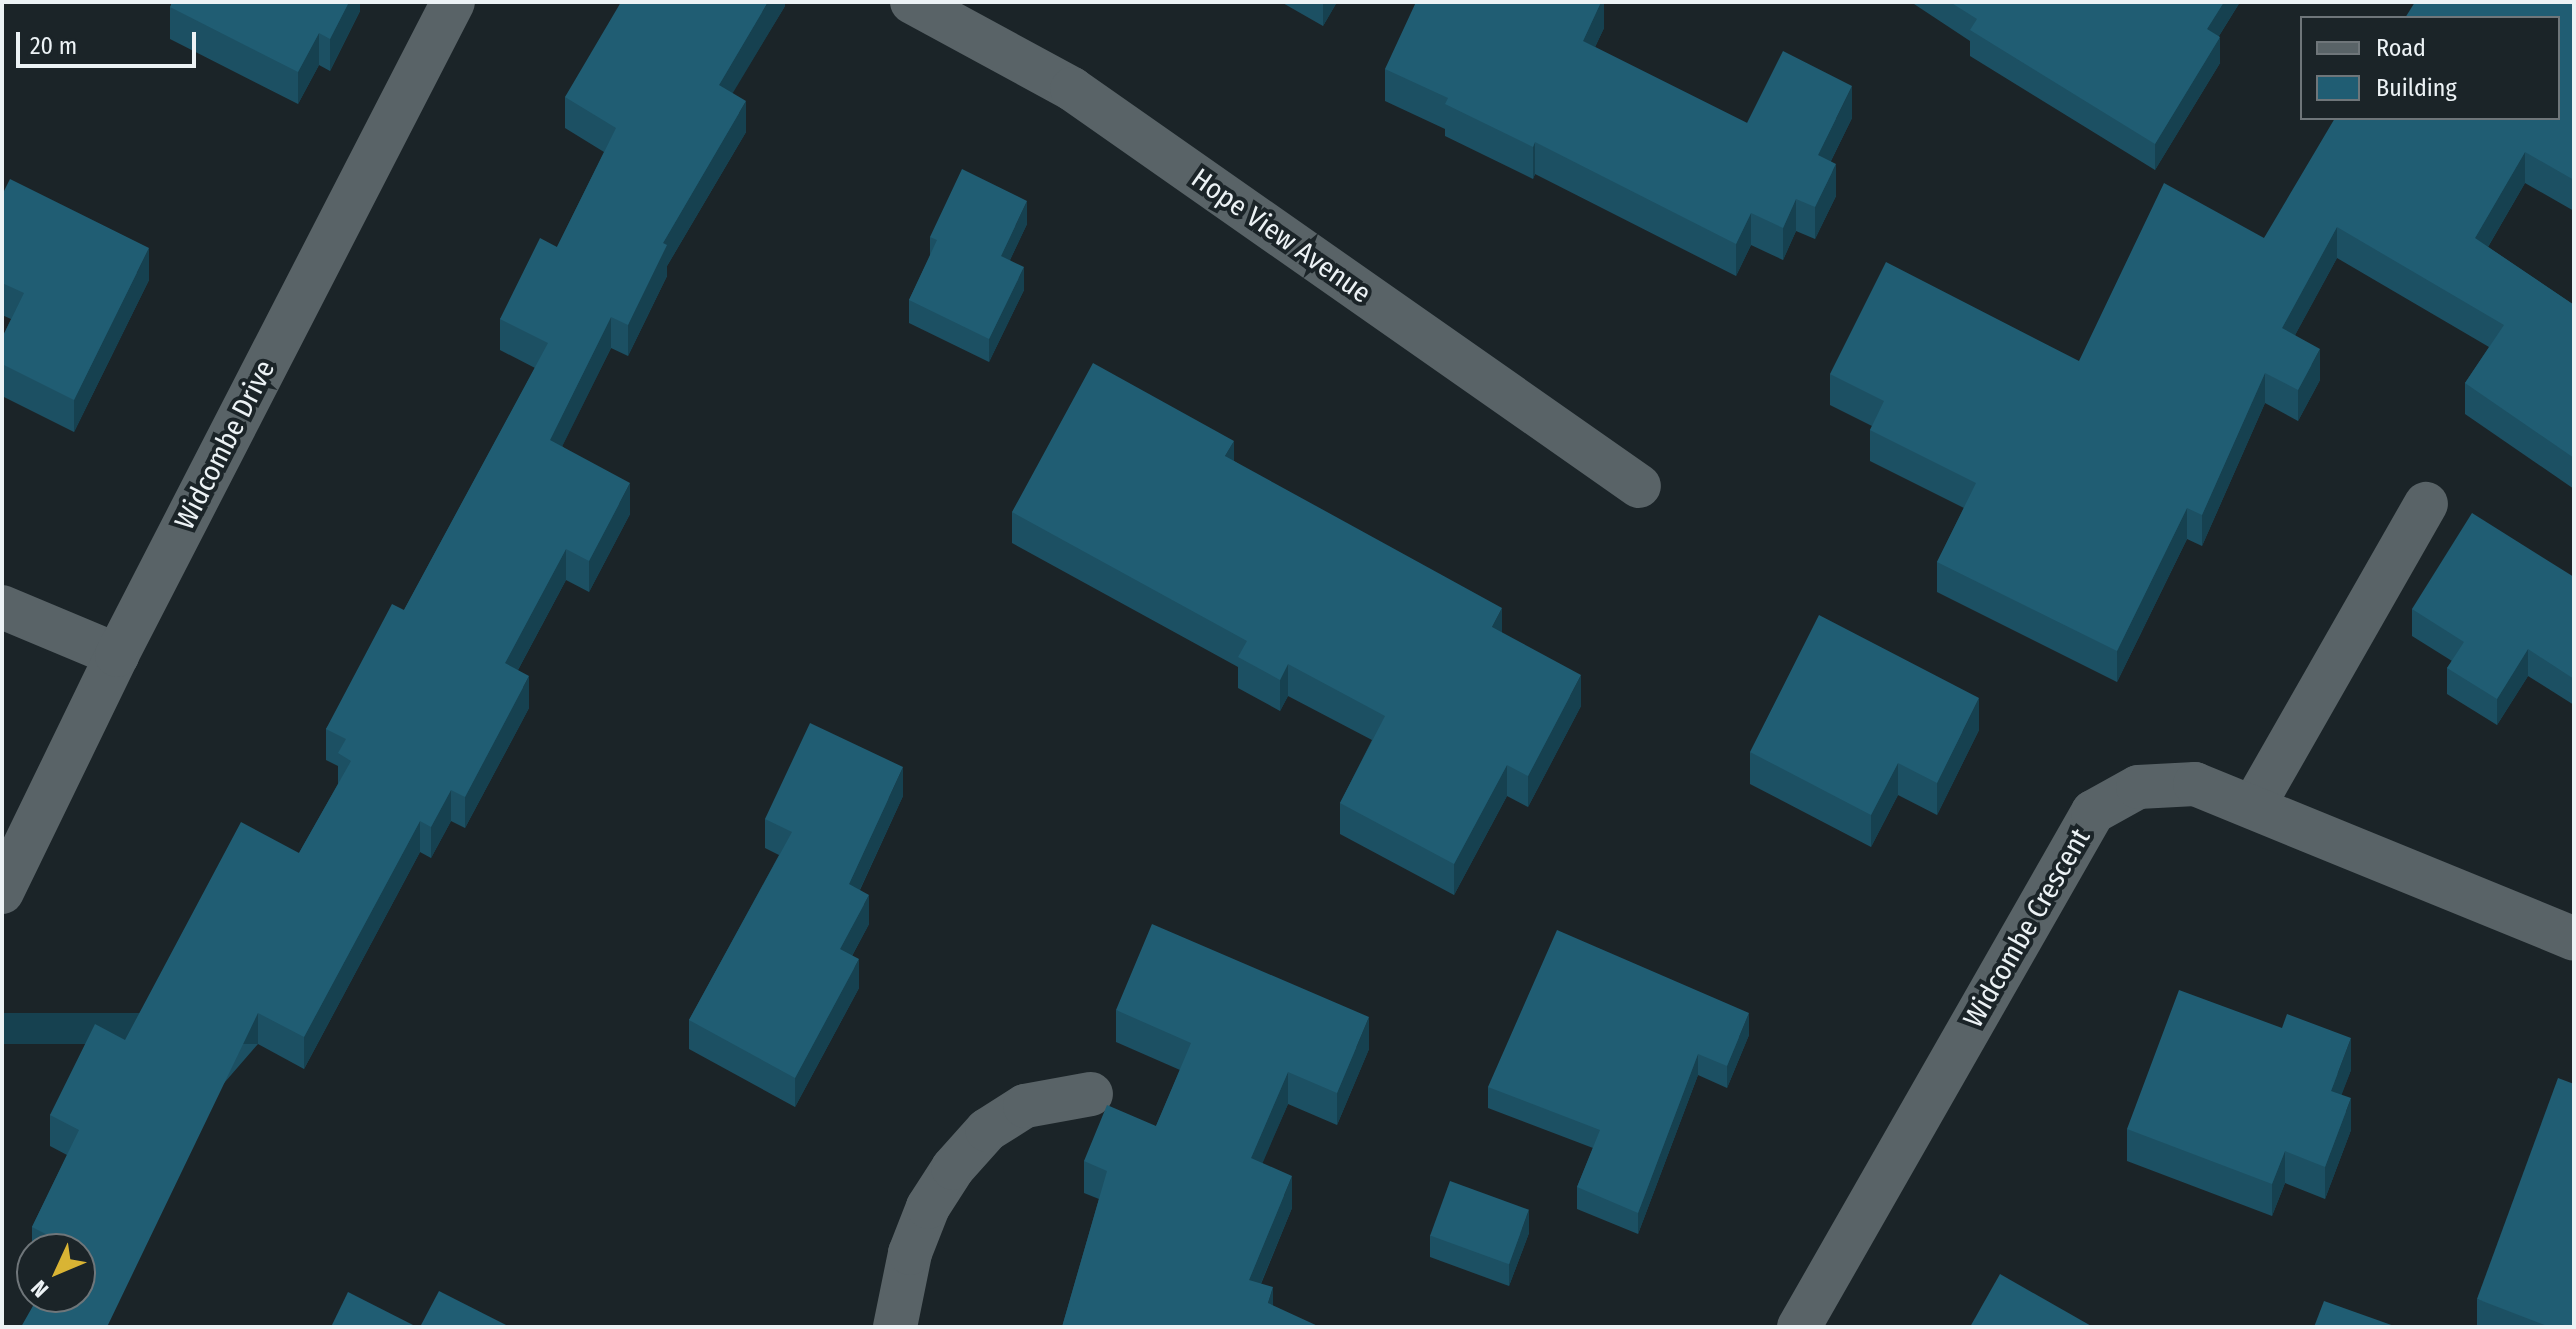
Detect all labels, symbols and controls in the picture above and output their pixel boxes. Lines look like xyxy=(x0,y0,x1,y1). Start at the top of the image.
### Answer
scale bar xyxy=(20,16,200,66)
legend xyxy=(2300,16,2560,120)
text: 20 m xyxy=(30,32,77,60)
text: Road xyxy=(2376,34,2426,62)
text: Building xyxy=(2376,74,2457,102)
street label: Hope View Avenue xyxy=(1185,162,1377,310)
street label: Widcombe Drive xyxy=(168,355,282,535)
street label: Widcombe Crescent xyxy=(1956,823,2098,1033)
north arrow xyxy=(16,1233,96,1313)
text: N xyxy=(26,1275,54,1303)

